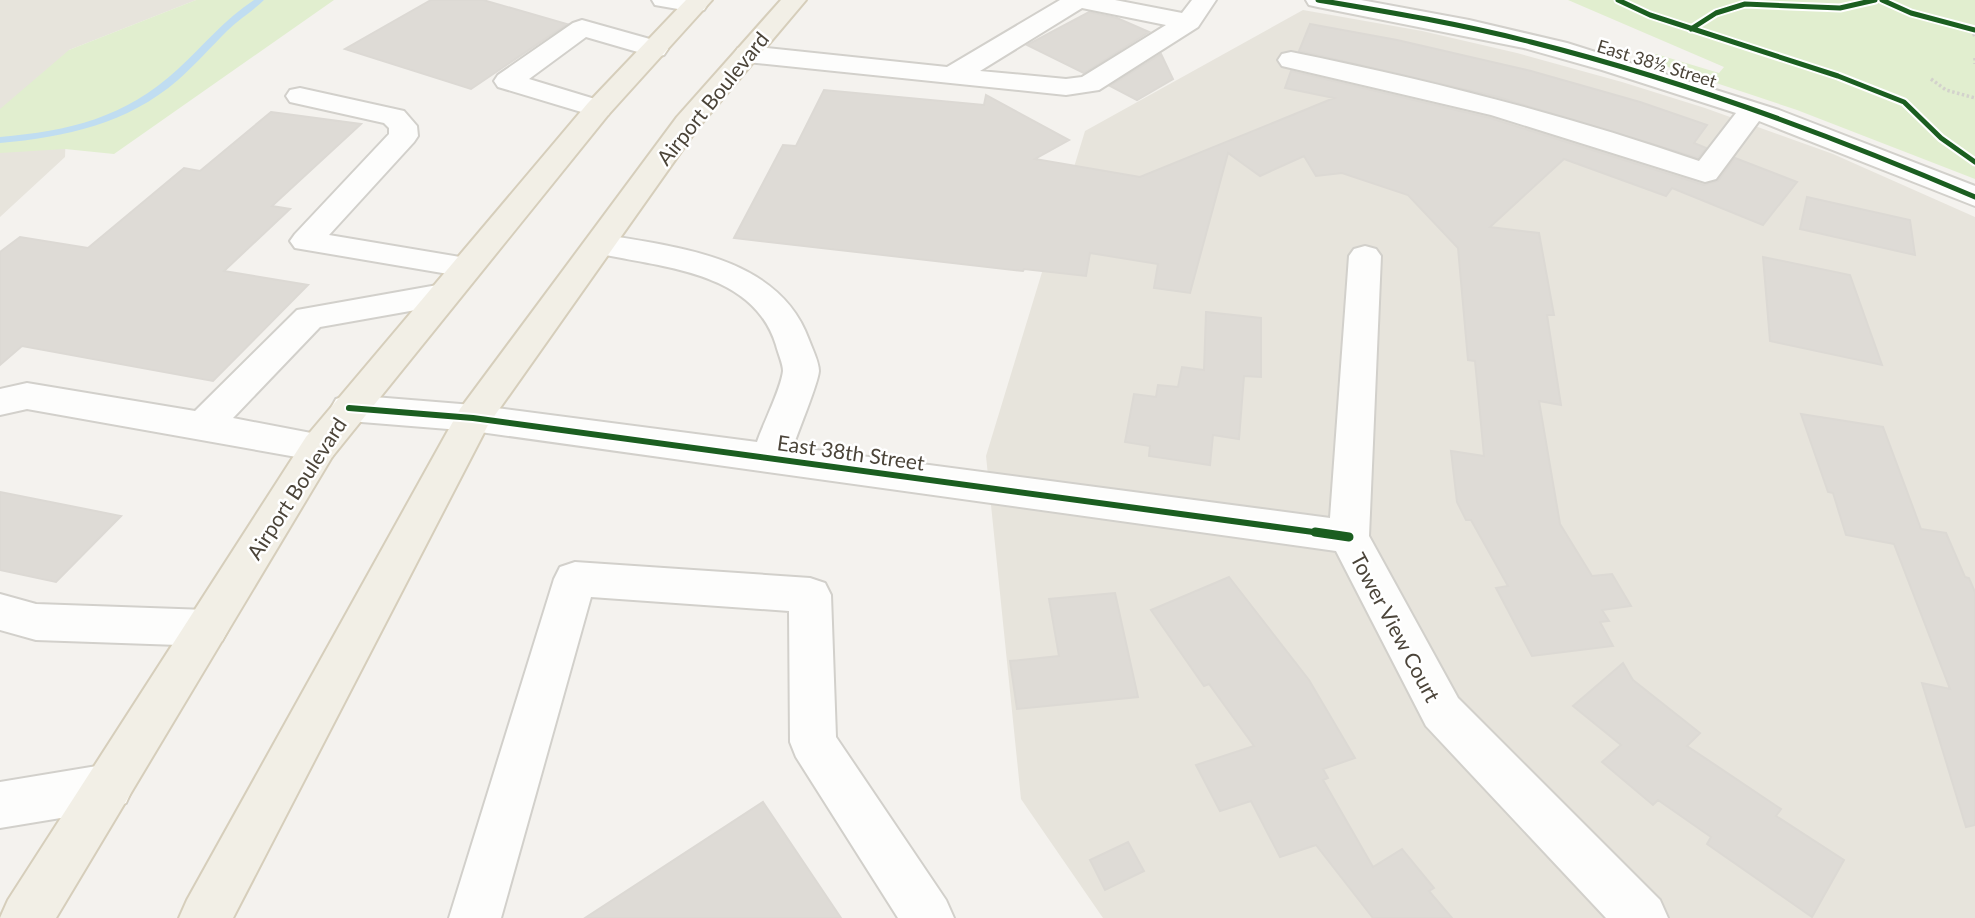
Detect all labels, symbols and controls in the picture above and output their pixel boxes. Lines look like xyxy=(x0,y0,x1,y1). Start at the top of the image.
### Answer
street label: Airport Boulevard xyxy=(651,26,773,170)
street label: East 38½ Street xyxy=(1594,34,1720,92)
street label: Airport Boulevard xyxy=(241,412,351,564)
street label: East 38th Street xyxy=(776,429,927,475)
street label: Tower View Court xyxy=(1346,548,1446,706)

